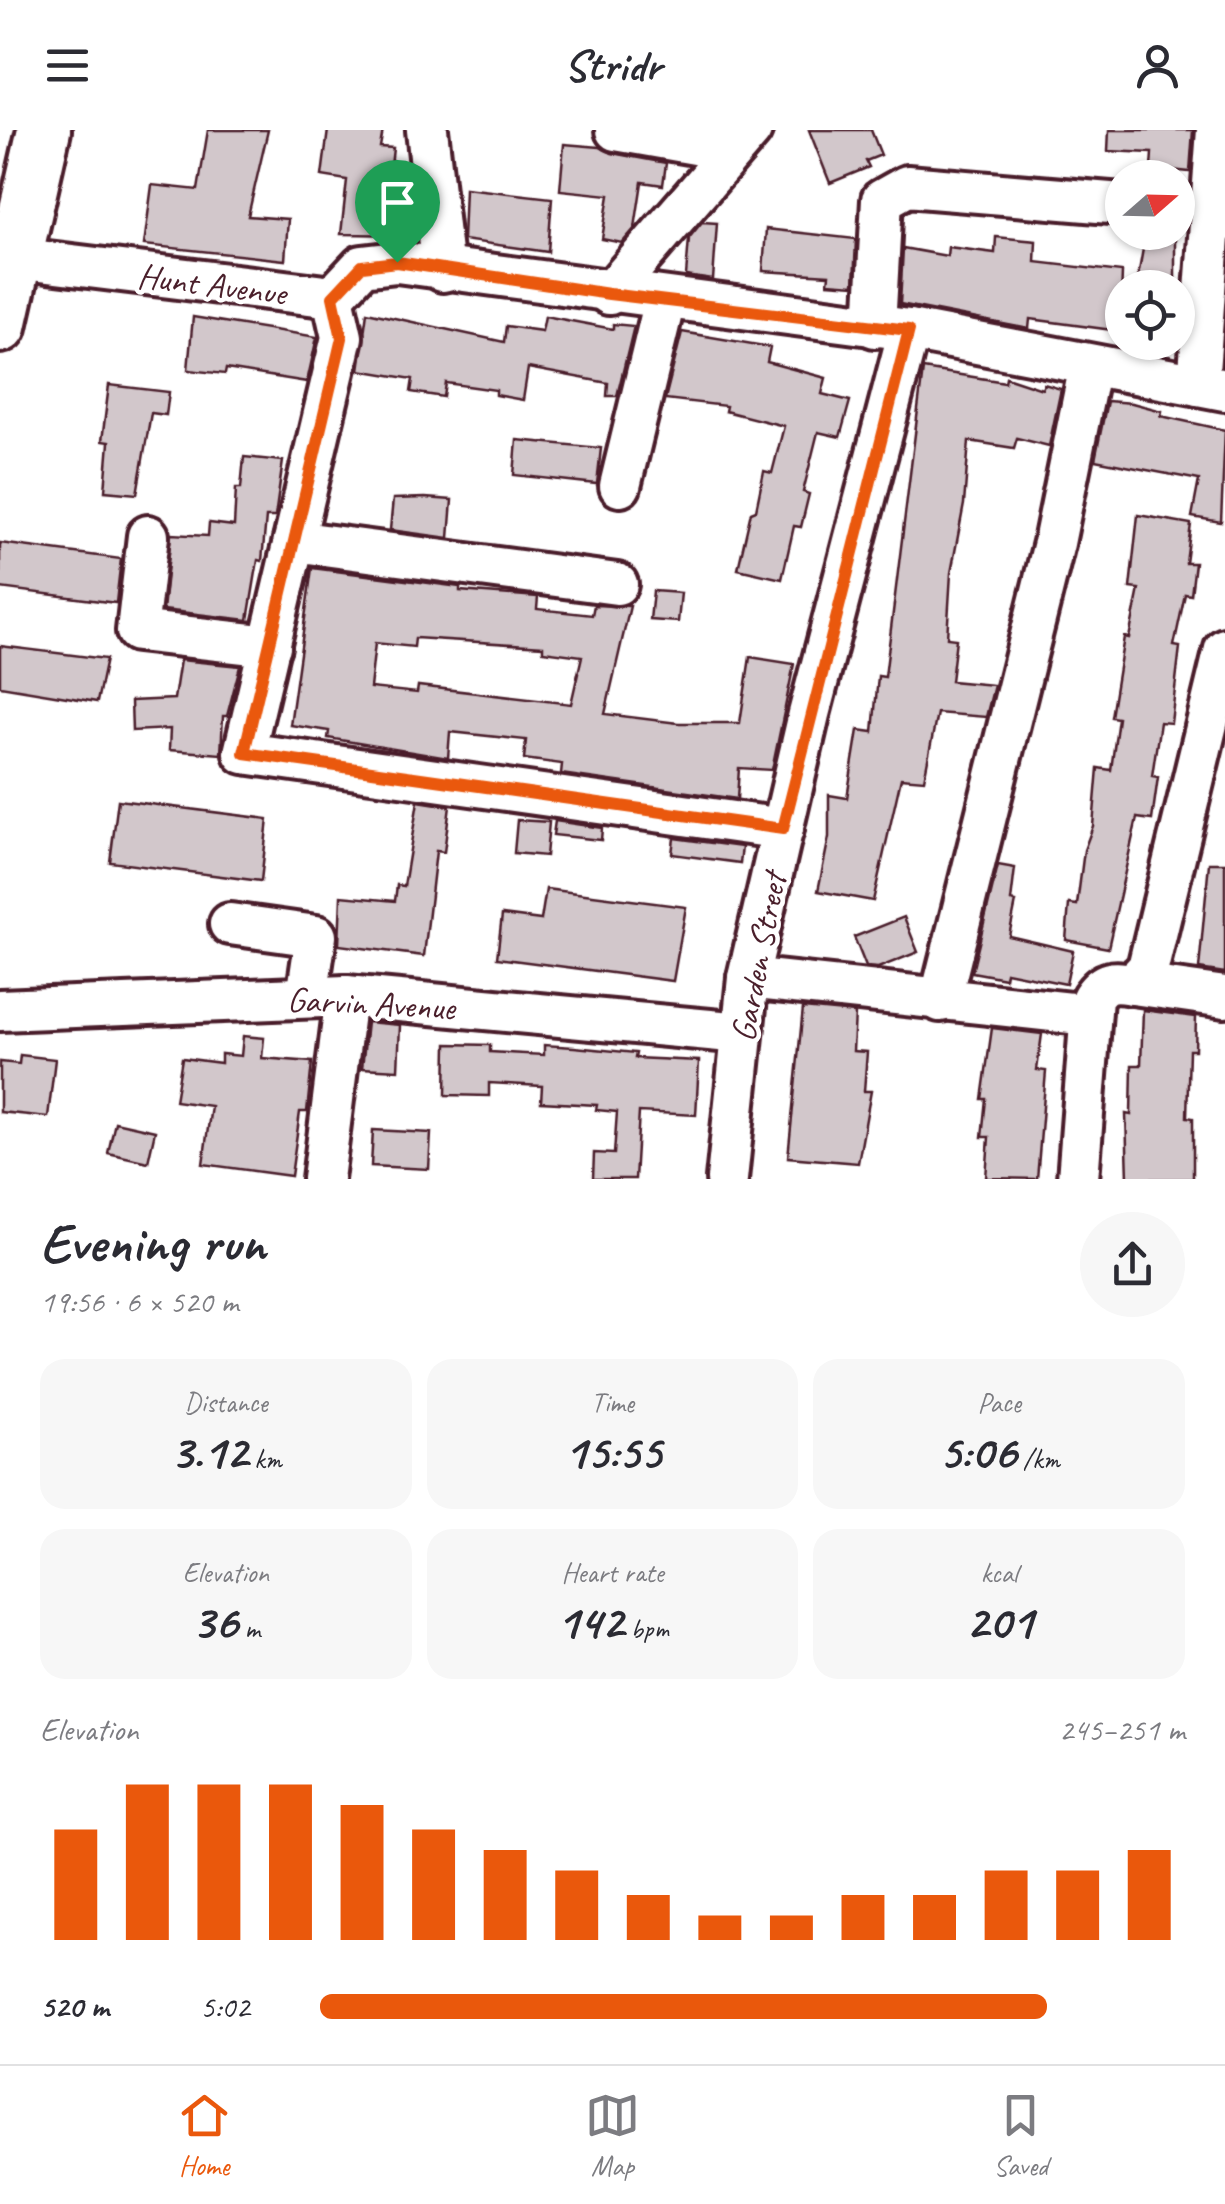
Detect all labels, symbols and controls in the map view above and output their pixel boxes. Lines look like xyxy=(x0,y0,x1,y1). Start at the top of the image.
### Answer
text: Stridr xyxy=(564,37,661,94)
icon: menu xyxy=(40,38,95,93)
icon: person xyxy=(1130,38,1185,93)
pin xyxy=(355,160,440,263)
north arrow xyxy=(1105,160,1195,250)
map controls xyxy=(1105,160,1195,360)
icon: arrive xyxy=(370,175,425,230)
street label: Hunt Avenue xyxy=(135,253,291,316)
button: locate xyxy=(1105,270,1195,360)
street label: Garden Street xyxy=(720,865,798,1045)
street label: Garvin Avenue xyxy=(286,977,459,1030)
text: Evening run xyxy=(40,1208,265,1278)
button: share xyxy=(1080,1212,1185,1317)
text: 19:56 · 6 × 520 m xyxy=(40,1281,238,1322)
text: Distance xyxy=(184,1385,268,1420)
text: Time xyxy=(591,1385,634,1420)
text: Pace xyxy=(978,1385,1021,1420)
text: 3.12 xyxy=(170,1420,247,1483)
text: 15:55 xyxy=(564,1420,661,1483)
text: 5:06 xyxy=(939,1420,1016,1483)
text: km xyxy=(247,1441,282,1476)
text: /km xyxy=(1016,1441,1060,1476)
text: Elevation xyxy=(183,1555,269,1590)
text: Heart rate xyxy=(561,1555,664,1590)
text: kcal xyxy=(981,1555,1018,1590)
text: 36 xyxy=(192,1590,238,1653)
text: 142 xyxy=(556,1590,624,1653)
text: 201 xyxy=(965,1590,1033,1653)
text: m xyxy=(238,1611,260,1646)
text: bpm xyxy=(624,1611,669,1646)
text: Elevation xyxy=(40,1709,138,1750)
text: 245–251 m xyxy=(1059,1709,1185,1750)
text: 520 m xyxy=(40,1986,109,2027)
text: 5:02 xyxy=(200,1986,250,2027)
tab: Home xyxy=(177,2088,232,2183)
tab: Map xyxy=(585,2088,640,2183)
tab: Saved xyxy=(993,2088,1048,2183)

